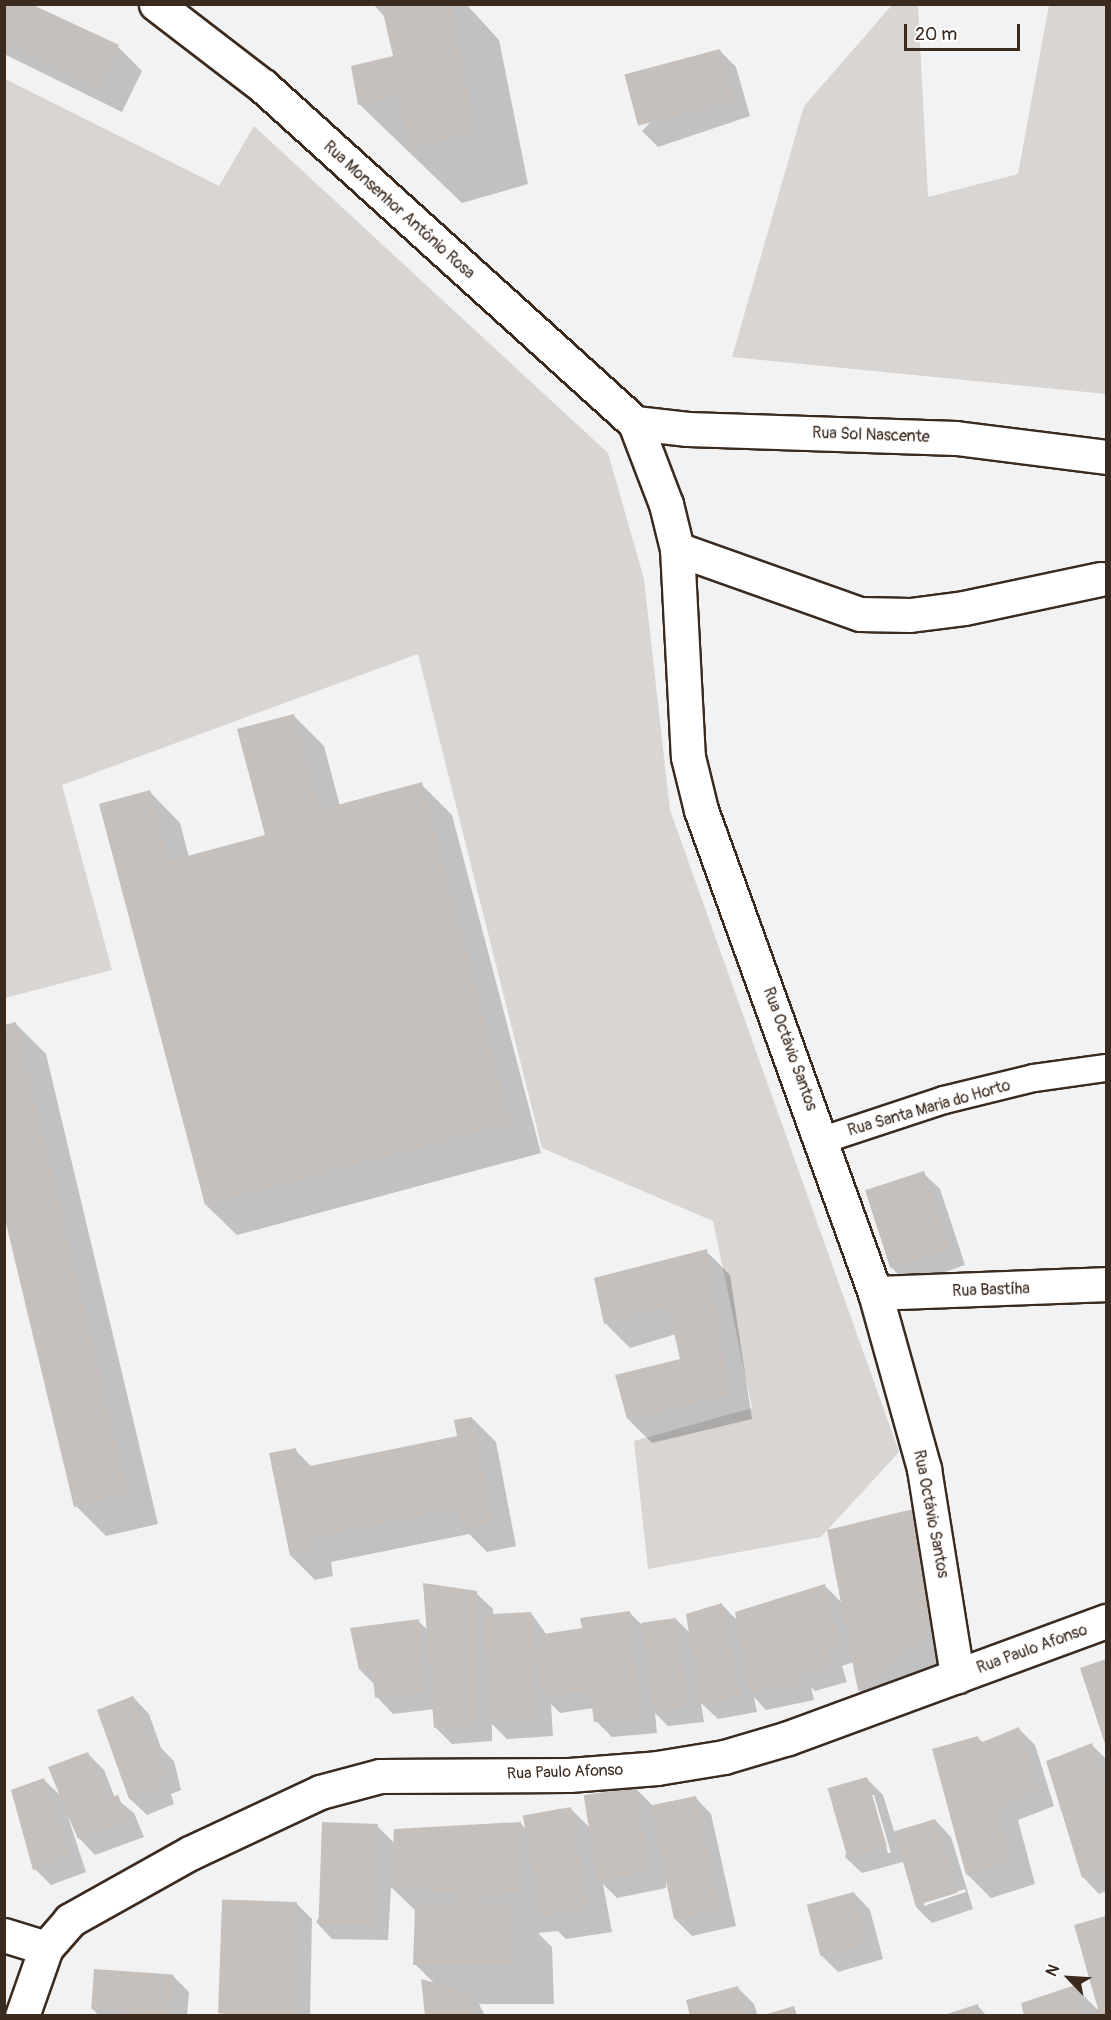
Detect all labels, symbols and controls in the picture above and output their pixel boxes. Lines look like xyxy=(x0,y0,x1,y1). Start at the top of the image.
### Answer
scale bar xyxy=(907,12,1022,50)
text: 20 m xyxy=(915,23,957,46)
street label: Rua Monsenhor Antônio Rosa xyxy=(319,137,479,283)
street label: Rua Sol Nascente xyxy=(812,423,930,447)
street label: Rua Octávio Santos xyxy=(759,985,821,1113)
street label: Rua Santa Maria do Horto xyxy=(845,1076,1013,1140)
street label: Rua Bastíha xyxy=(952,1279,1030,1301)
street label: Rua Octávio Santos xyxy=(909,1448,953,1580)
street label: Rua Paulo Afonso xyxy=(974,1620,1090,1678)
street label: Rua Paulo Afonso xyxy=(507,1760,623,1784)
north arrow xyxy=(1039,1948,1099,2008)
text: N xyxy=(1041,1961,1064,1980)

